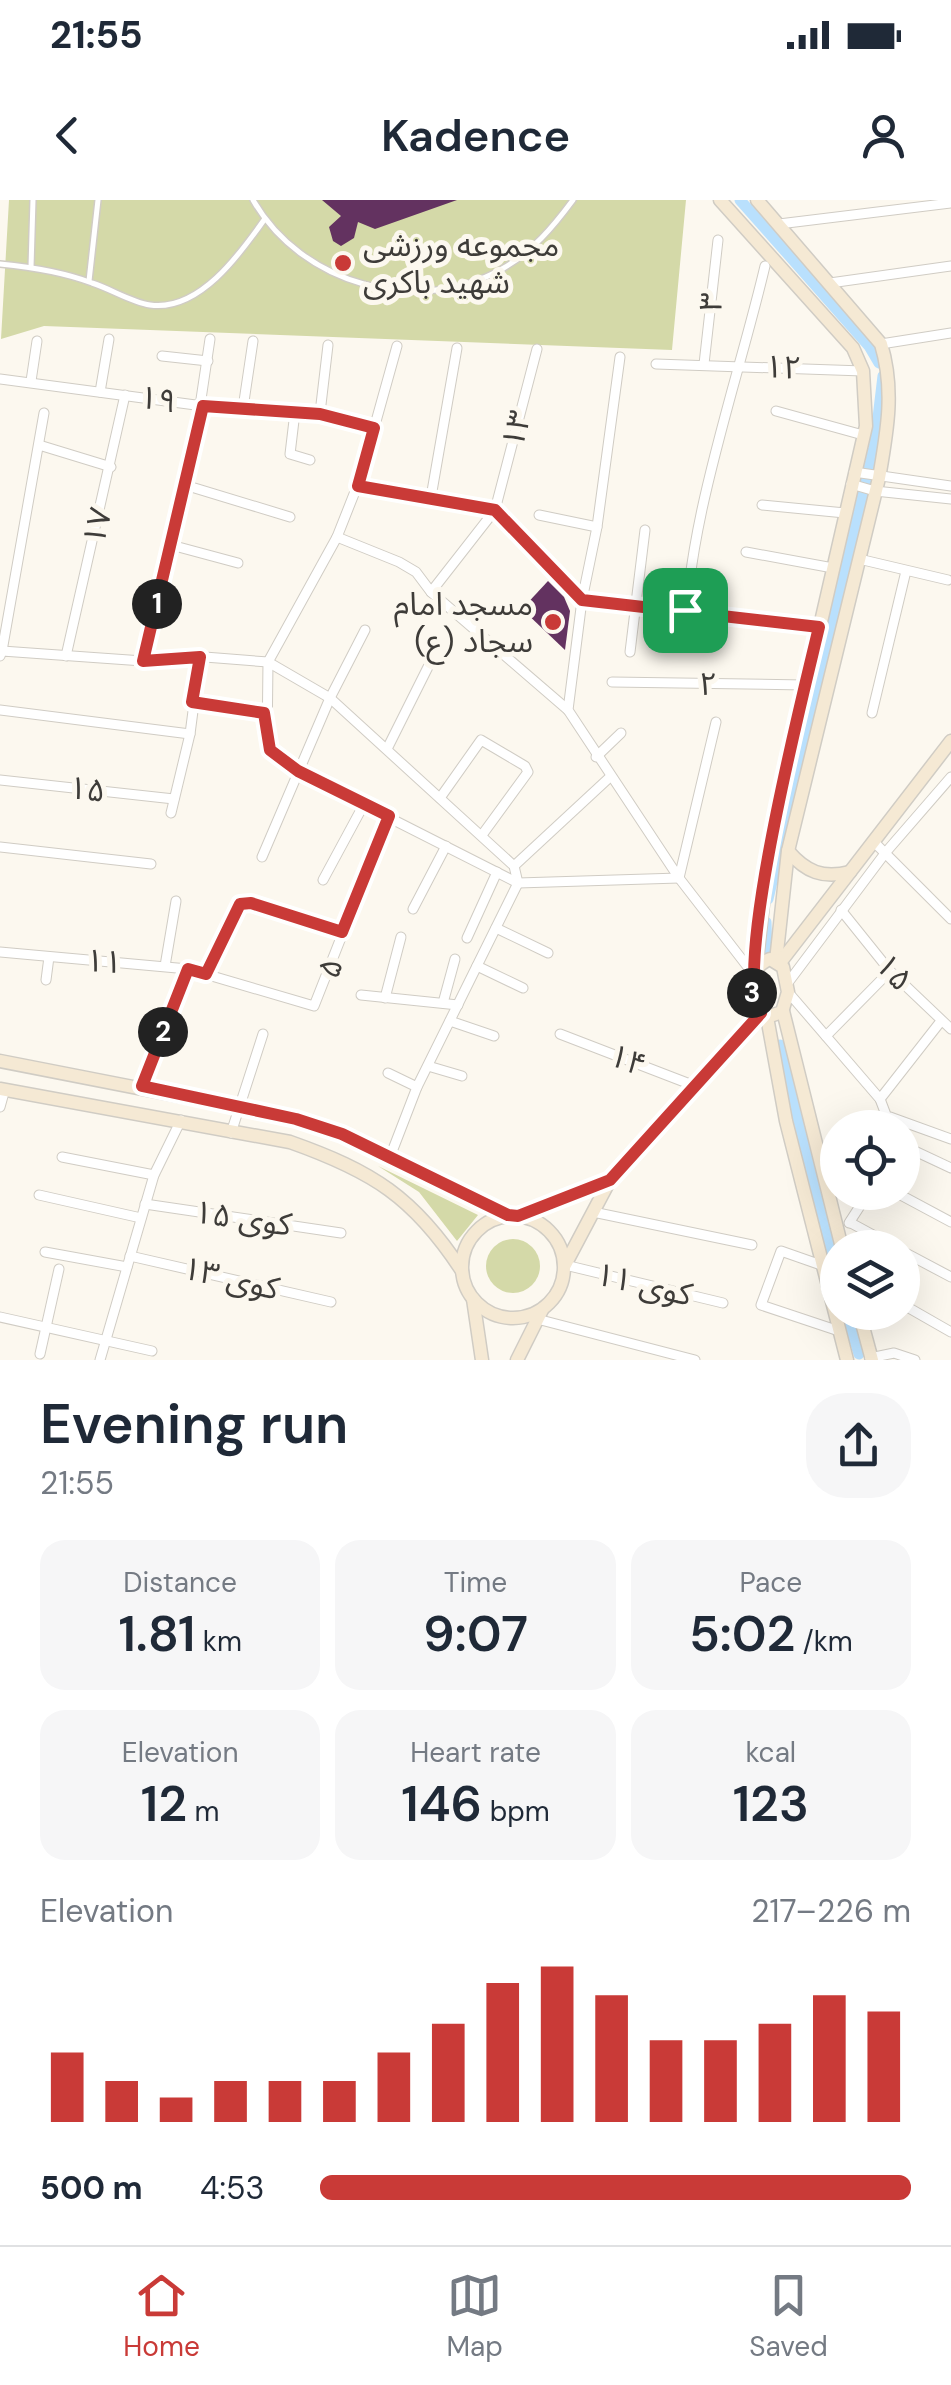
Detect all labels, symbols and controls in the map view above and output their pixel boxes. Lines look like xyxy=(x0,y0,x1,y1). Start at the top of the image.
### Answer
text: 21:55 xyxy=(50,10,143,60)
text: Kadence xyxy=(381,106,570,165)
icon: back xyxy=(40,108,95,163)
icon: person xyxy=(856,108,911,163)
place label: مجموعه ورزشی شهید باکری xyxy=(363,224,559,303)
marker: مجموعه ورزشی شهید باکری xyxy=(332,252,354,274)
street label: ۳ xyxy=(689,291,733,313)
street label: ۱۲ xyxy=(764,345,802,389)
street label: ۱۹ xyxy=(137,376,179,422)
street label: ۱۳ xyxy=(491,406,541,452)
street label: ۱۷ xyxy=(72,503,122,549)
pin xyxy=(643,568,728,653)
pin: 1 xyxy=(132,579,182,629)
place label: مسجد امام سجاد (ع) xyxy=(394,583,533,665)
icon: arrive xyxy=(658,583,713,638)
text: 1 xyxy=(152,585,162,622)
marker: مسجد امام سجاد (ع) xyxy=(542,611,564,633)
street label: ۲ xyxy=(698,663,718,705)
street label: ۱۵ xyxy=(67,766,107,812)
street label: ۱۱ xyxy=(84,939,124,983)
street label: ۱۵ xyxy=(866,944,922,1000)
street label: ۵ xyxy=(307,953,353,983)
pin: 3 xyxy=(727,968,777,1018)
text: 3 xyxy=(744,974,760,1011)
pin: 2 xyxy=(138,1007,188,1057)
text: 2 xyxy=(155,1013,171,1050)
street label: ۱۴ xyxy=(603,1034,653,1086)
map controls xyxy=(820,1110,920,1330)
button: locate xyxy=(820,1110,920,1210)
street label: کوی ۱۵ xyxy=(192,1190,295,1246)
button: layers xyxy=(820,1230,920,1330)
street label: کوی ۱۳ xyxy=(179,1247,284,1310)
street label: کوی ۱۱ xyxy=(592,1253,697,1316)
text: Evening run xyxy=(40,1388,348,1460)
button: share xyxy=(806,1393,911,1498)
text: 21:55 xyxy=(40,1462,114,1504)
text: Distance xyxy=(123,1564,237,1601)
text: Time xyxy=(444,1564,507,1601)
text: Pace xyxy=(739,1564,802,1601)
text: 1.81 xyxy=(118,1601,195,1667)
text: 9:07 xyxy=(423,1601,528,1667)
text: 5:02 xyxy=(689,1601,795,1667)
text: km xyxy=(195,1623,242,1660)
text: /km xyxy=(795,1623,853,1660)
text: Elevation xyxy=(122,1734,239,1771)
text: Heart rate xyxy=(410,1734,541,1771)
text: kcal xyxy=(746,1734,796,1771)
text: 12 xyxy=(141,1771,187,1837)
text: 146 xyxy=(401,1771,482,1837)
text: 123 xyxy=(733,1771,809,1837)
text: m xyxy=(187,1793,219,1830)
text: bpm xyxy=(482,1793,550,1830)
text: Elevation xyxy=(40,1890,173,1932)
text: 217–226 m xyxy=(751,1890,911,1932)
text: 500 m xyxy=(40,2167,143,2209)
text: 4:53 xyxy=(200,2167,264,2209)
tab: Home xyxy=(123,2268,200,2365)
tab: Map xyxy=(446,2268,503,2365)
tab: Saved xyxy=(749,2268,828,2365)

